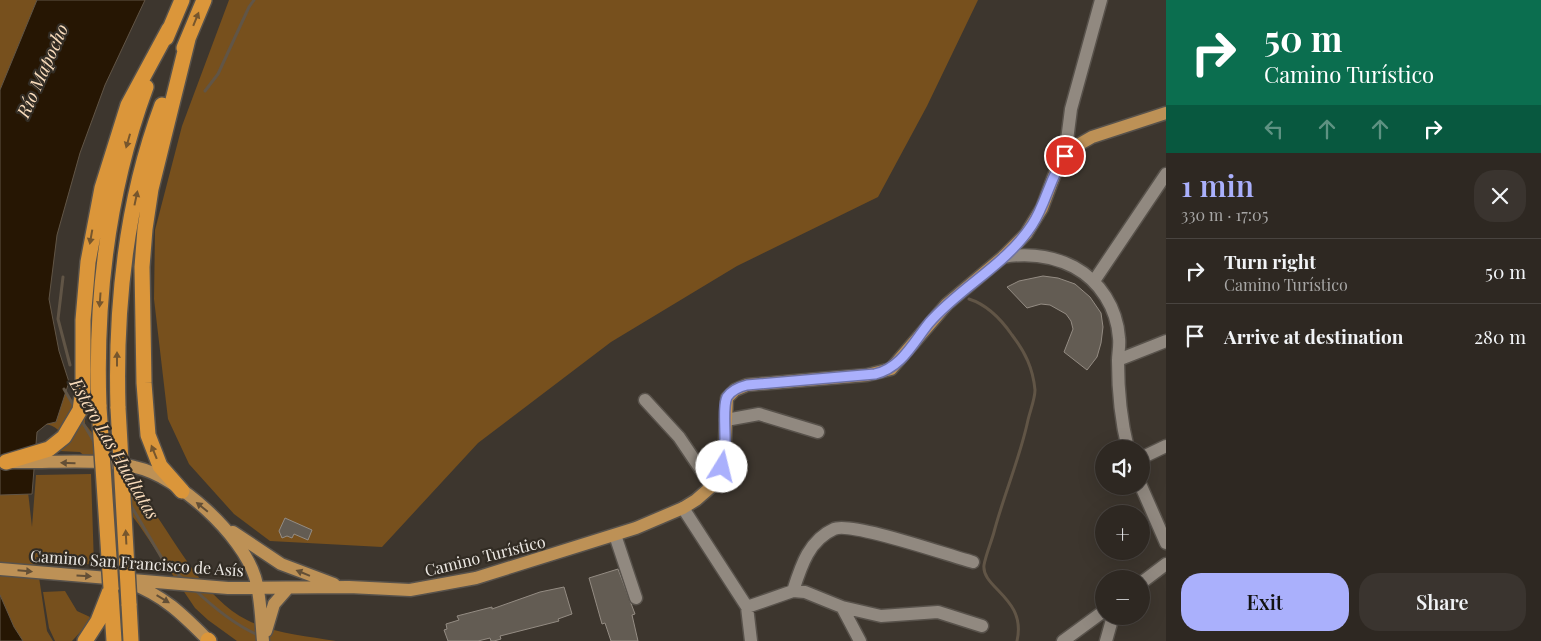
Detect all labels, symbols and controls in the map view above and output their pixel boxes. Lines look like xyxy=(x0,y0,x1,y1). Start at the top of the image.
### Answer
one-way arrow xyxy=(193,12,201,26)
text: 50 m xyxy=(1264,14,1342,61)
water label: Río Mapocho xyxy=(10,20,74,122)
icon: right xyxy=(1181,20,1246,85)
text: Camino Turístico xyxy=(1264,59,1434,89)
icon: left xyxy=(1260,115,1288,143)
icon: ahead xyxy=(1313,115,1341,143)
icon: ahead xyxy=(1366,115,1394,143)
icon: right xyxy=(1419,115,1447,143)
one-way arrow xyxy=(124,133,132,148)
pin xyxy=(1044,135,1086,177)
icon: arrive xyxy=(1051,142,1079,170)
text: 1 min xyxy=(1181,165,1254,205)
button: close xyxy=(1474,170,1526,222)
one-way arrow xyxy=(132,191,140,206)
text: 330 m · 17:05 xyxy=(1181,204,1268,225)
one-way arrow xyxy=(87,230,95,246)
text: Turn right xyxy=(1224,248,1316,274)
icon: right xyxy=(1181,257,1209,285)
text: 50 m xyxy=(1485,258,1526,284)
text: Camino Turístico xyxy=(1224,274,1348,295)
one-way arrow xyxy=(96,293,104,309)
icon: arrive xyxy=(1181,322,1209,350)
text: Arrive at destination xyxy=(1224,323,1404,349)
text: 280 m xyxy=(1474,323,1526,349)
one-way arrow xyxy=(114,351,122,367)
water label: Estero Las Hualtatas xyxy=(64,373,165,524)
position arrow xyxy=(695,440,747,492)
map controls xyxy=(1095,440,1150,625)
button: sound xyxy=(1095,440,1150,495)
one-way arrow xyxy=(150,444,158,459)
one-way arrow xyxy=(60,459,76,467)
one-way arrow xyxy=(196,502,209,513)
button: + xyxy=(1095,505,1150,560)
one-way arrow xyxy=(121,529,129,545)
street label: Camino Turístico xyxy=(422,530,548,581)
street label: Camino San Francisco de Asís xyxy=(30,545,245,580)
one-way arrow xyxy=(17,568,33,576)
one-way arrow xyxy=(295,569,310,576)
button: − xyxy=(1095,570,1150,625)
one-way arrow xyxy=(77,572,93,580)
button: Exit xyxy=(1181,573,1349,631)
button: Share xyxy=(1359,573,1526,631)
one-way arrow xyxy=(156,595,169,604)

